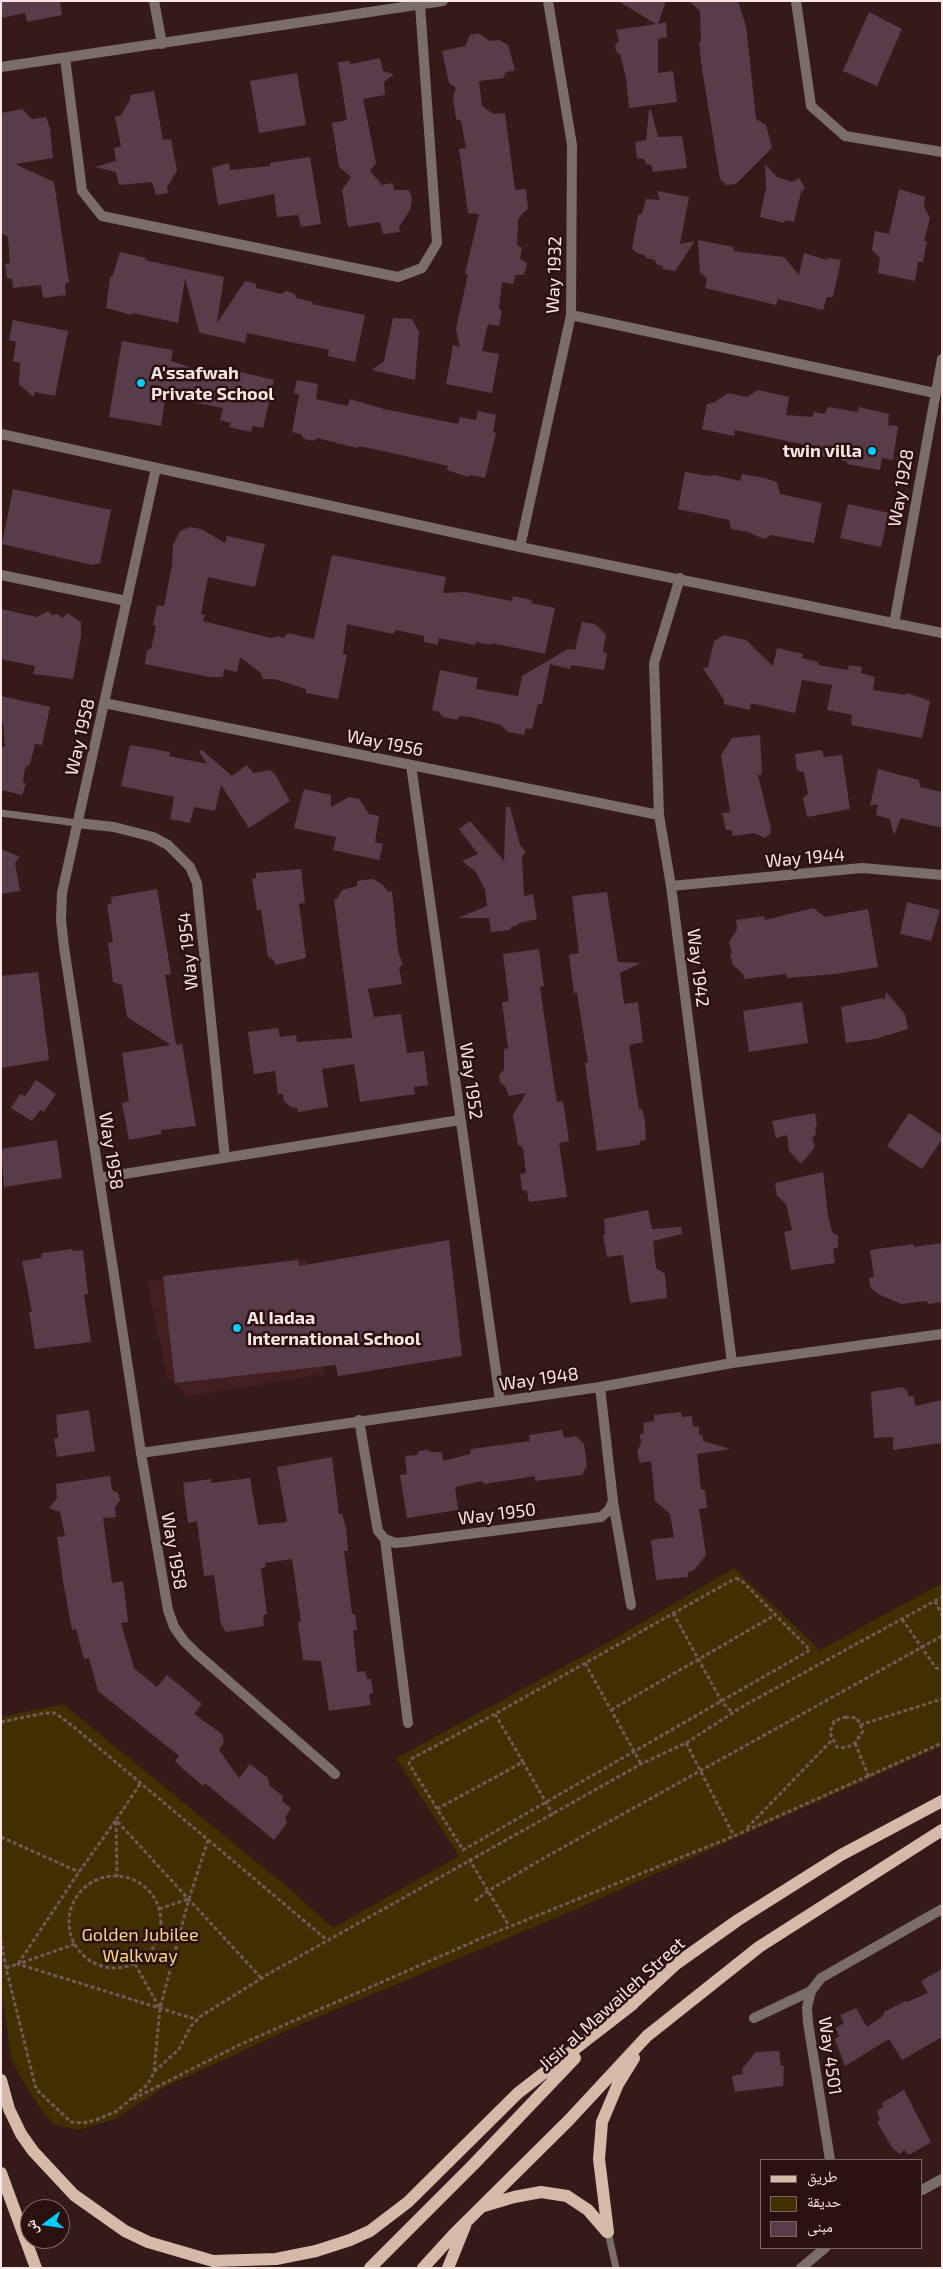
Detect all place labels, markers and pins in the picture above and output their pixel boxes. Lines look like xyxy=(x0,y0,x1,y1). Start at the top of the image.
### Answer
place label: A'ssafwah Private School xyxy=(151,362,274,404)
marker: A'ssafwah Private School xyxy=(135,377,147,389)
place label: twin villa xyxy=(782,440,862,462)
marker: twin villa xyxy=(866,445,878,457)
place label: Al Iadaa International School xyxy=(247,1307,421,1350)
marker: Al Iadaa International School xyxy=(231,1322,243,1334)

